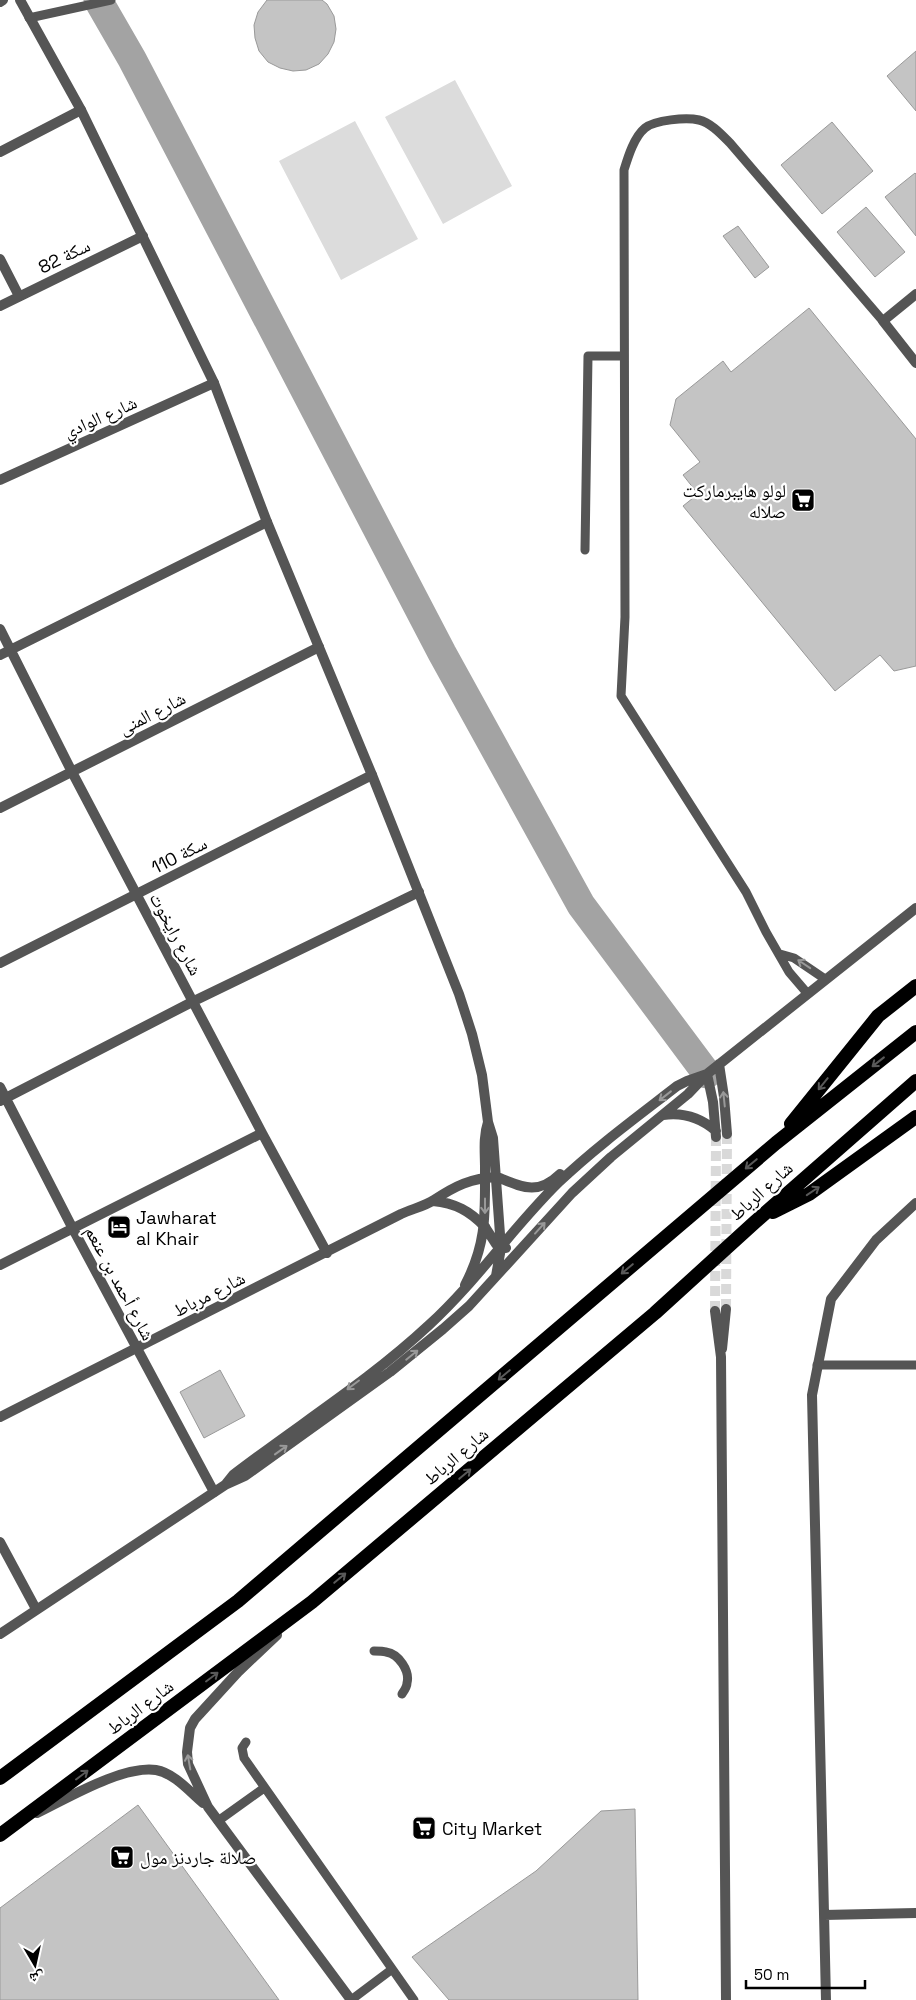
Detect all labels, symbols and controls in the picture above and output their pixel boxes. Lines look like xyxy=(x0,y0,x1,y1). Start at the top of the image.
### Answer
street label: سكة 82 xyxy=(34,234,94,278)
street label: شارع الوادي xyxy=(60,391,142,447)
place label: لولو هايبرماركت صلاله xyxy=(683,479,786,523)
supermarket icon: لولو هايبرماركت صلاله xyxy=(790,487,816,513)
street label: شارع المنى xyxy=(115,686,189,740)
street label: سكة 110 xyxy=(147,831,211,879)
street label: شارع رايخوت xyxy=(145,889,207,979)
one-way arrow xyxy=(797,959,811,969)
one-way arrow xyxy=(872,1057,885,1068)
one-way arrow xyxy=(817,1078,828,1091)
one-way arrow xyxy=(658,1091,672,1101)
one-way arrow xyxy=(719,1091,729,1107)
street label: شارع الرباط xyxy=(724,1157,798,1225)
one-way arrow xyxy=(745,1158,758,1169)
one-way arrow xyxy=(806,1186,820,1196)
one-way arrow xyxy=(480,1197,490,1213)
place label: Jawharat al Khair xyxy=(136,1206,217,1250)
hotel icon: Jawharat al Khair xyxy=(106,1214,132,1240)
one-way arrow xyxy=(534,1221,546,1234)
street label: شارع أحمد بن عنعم xyxy=(79,1222,160,1345)
one-way arrow xyxy=(621,1264,634,1275)
street label: شارع مرباط xyxy=(169,1266,249,1322)
one-way arrow xyxy=(405,1349,418,1360)
one-way arrow xyxy=(497,1369,510,1380)
one-way arrow xyxy=(346,1380,360,1390)
street label: شارع الرباط xyxy=(419,1422,493,1490)
one-way arrow xyxy=(274,1445,288,1455)
one-way arrow xyxy=(458,1468,471,1479)
one-way arrow xyxy=(333,1573,346,1584)
one-way arrow xyxy=(205,1672,218,1683)
street label: شارع الرباط xyxy=(102,1674,178,1740)
one-way arrow xyxy=(184,1755,193,1771)
one-way arrow xyxy=(75,1770,89,1780)
supermarket icon: City Market xyxy=(411,1815,437,1841)
place label: City Market xyxy=(442,1817,542,1840)
supermarket icon: صلالة جاردنز مول xyxy=(109,1844,135,1870)
place label: صلالة جاردنز مول xyxy=(140,1846,256,1869)
north arrow xyxy=(10,1940,60,1990)
scale bar xyxy=(746,1958,865,1990)
text: 50 m xyxy=(754,1965,789,1984)
text: ش xyxy=(28,1968,46,1988)

